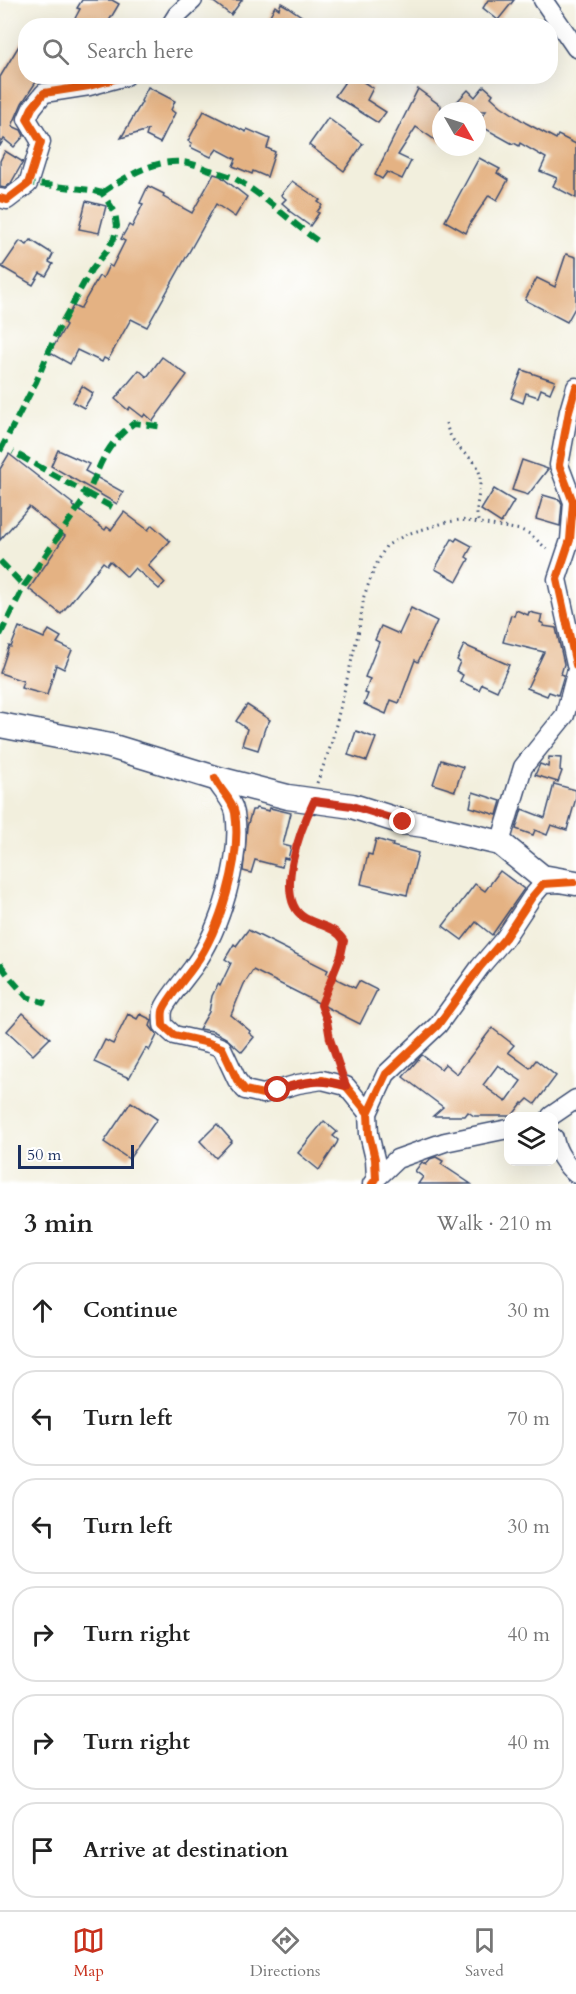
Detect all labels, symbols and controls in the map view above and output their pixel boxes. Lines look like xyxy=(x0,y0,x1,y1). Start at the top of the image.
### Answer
search box xyxy=(18,18,558,84)
icon: search xyxy=(39,35,72,68)
text: Search here xyxy=(87,36,194,66)
north arrow xyxy=(432,102,486,156)
route end xyxy=(389,808,415,834)
route start xyxy=(264,1076,290,1102)
map controls xyxy=(504,1112,558,1166)
button: layers xyxy=(504,1112,558,1166)
scale bar xyxy=(18,1142,134,1170)
text: 50 m xyxy=(27,1144,61,1166)
text: 3 min xyxy=(24,1206,93,1241)
text: Walk · 210 m xyxy=(437,1210,552,1237)
icon: ahead xyxy=(26,1294,59,1327)
text: Continue xyxy=(83,1295,178,1325)
text: 30 m xyxy=(507,1297,550,1324)
icon: left xyxy=(26,1402,59,1435)
text: Turn left xyxy=(83,1403,172,1433)
text: 70 m xyxy=(507,1405,550,1432)
icon: left xyxy=(26,1510,59,1543)
text: Turn left xyxy=(83,1511,172,1541)
text: 30 m xyxy=(507,1513,550,1540)
icon: right xyxy=(26,1618,59,1651)
text: Turn right xyxy=(83,1619,190,1649)
text: 40 m xyxy=(507,1621,550,1648)
icon: right xyxy=(26,1726,59,1759)
text: Turn right xyxy=(83,1727,190,1757)
text: 40 m xyxy=(507,1729,550,1756)
icon: arrive xyxy=(26,1834,59,1867)
text: Arrive at destination xyxy=(83,1835,288,1865)
tab: Map xyxy=(72,1924,105,1982)
tab: Directions xyxy=(250,1924,320,1982)
tab: Saved xyxy=(465,1924,504,1982)

